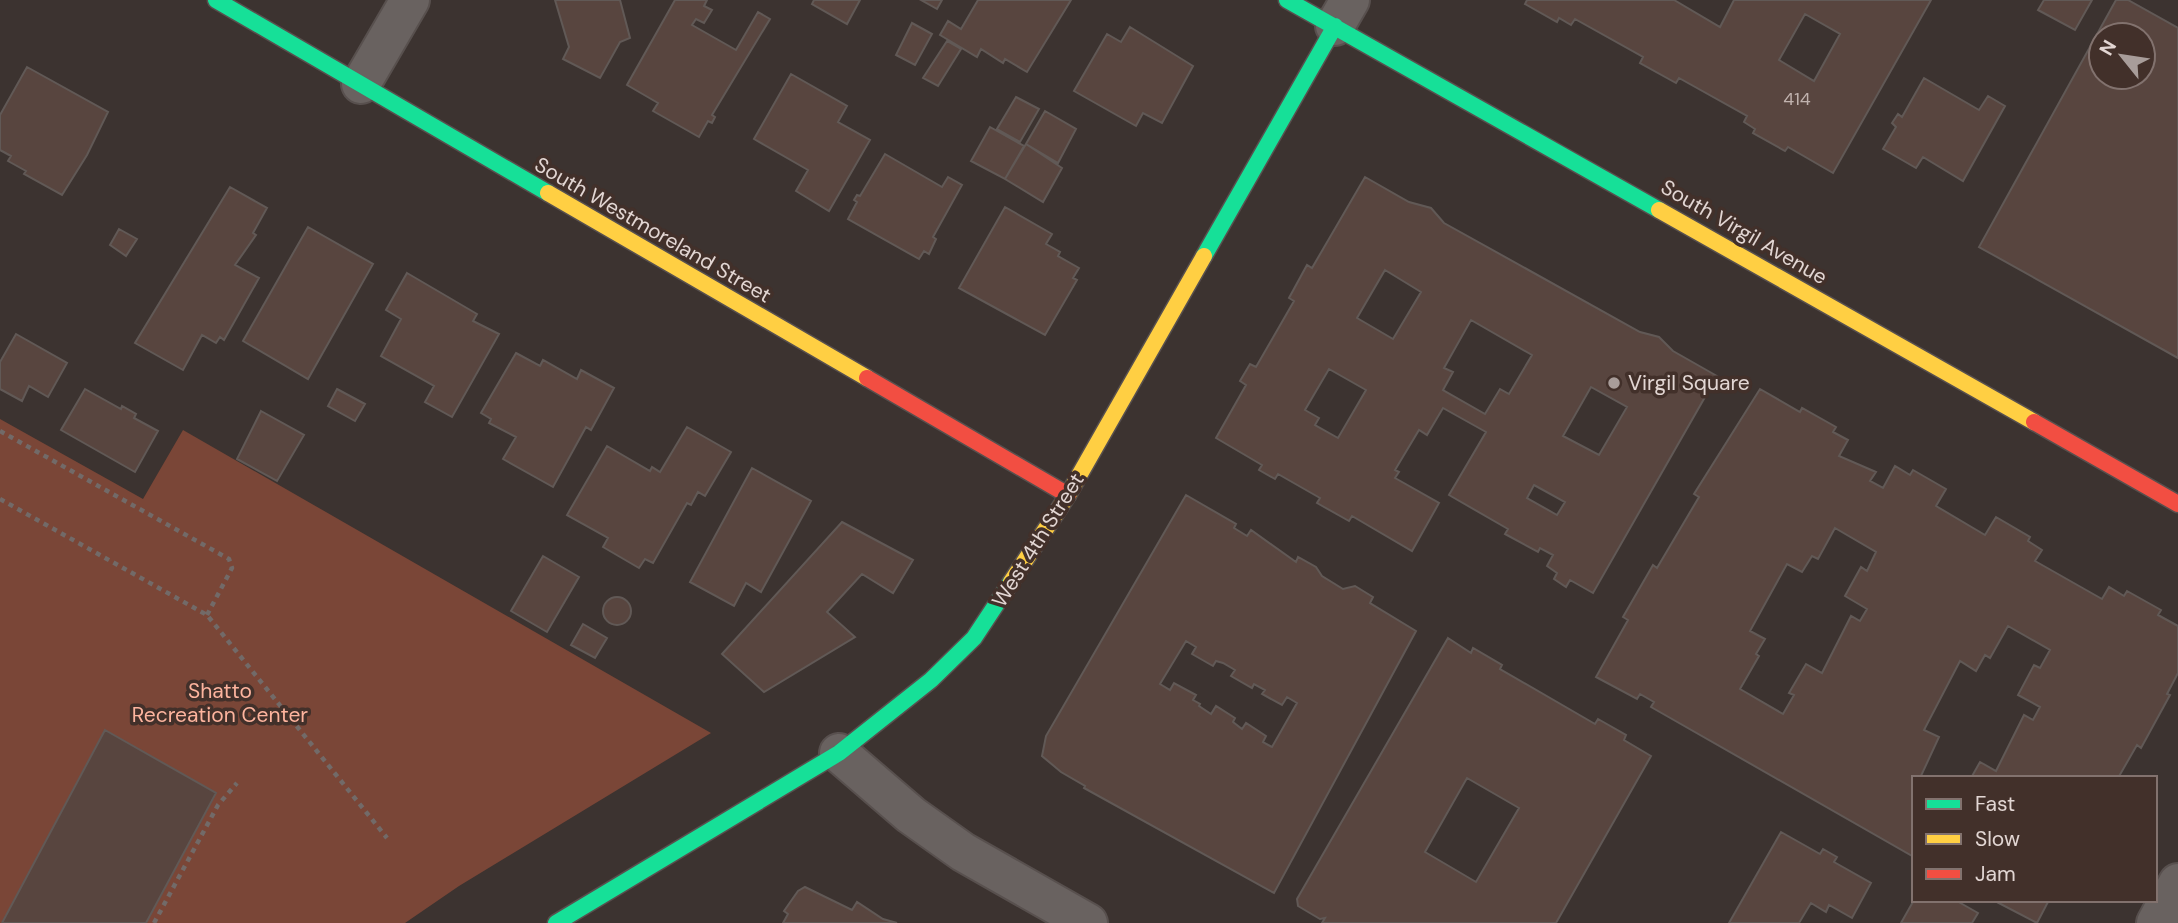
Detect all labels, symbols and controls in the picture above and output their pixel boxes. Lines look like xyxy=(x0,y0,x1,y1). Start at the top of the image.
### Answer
north arrow xyxy=(2087,21,2157,91)
text: N xyxy=(2093,35,2122,60)
house number: 414 xyxy=(1783,87,1811,111)
street label: South Westmoreland Street xyxy=(530,151,776,309)
street label: South Virgil Avenue xyxy=(1656,173,1832,291)
place label: Virgil Square xyxy=(1628,369,1750,397)
marker: Virgil Square xyxy=(1606,375,1622,391)
street label: West 4th Street xyxy=(986,468,1090,612)
park label: Shatto Recreation Center xyxy=(132,677,308,729)
legend xyxy=(1912,776,2157,902)
text: Fast xyxy=(1975,790,2015,818)
text: Slow xyxy=(1975,825,2020,853)
text: Jam xyxy=(1975,860,2016,888)

